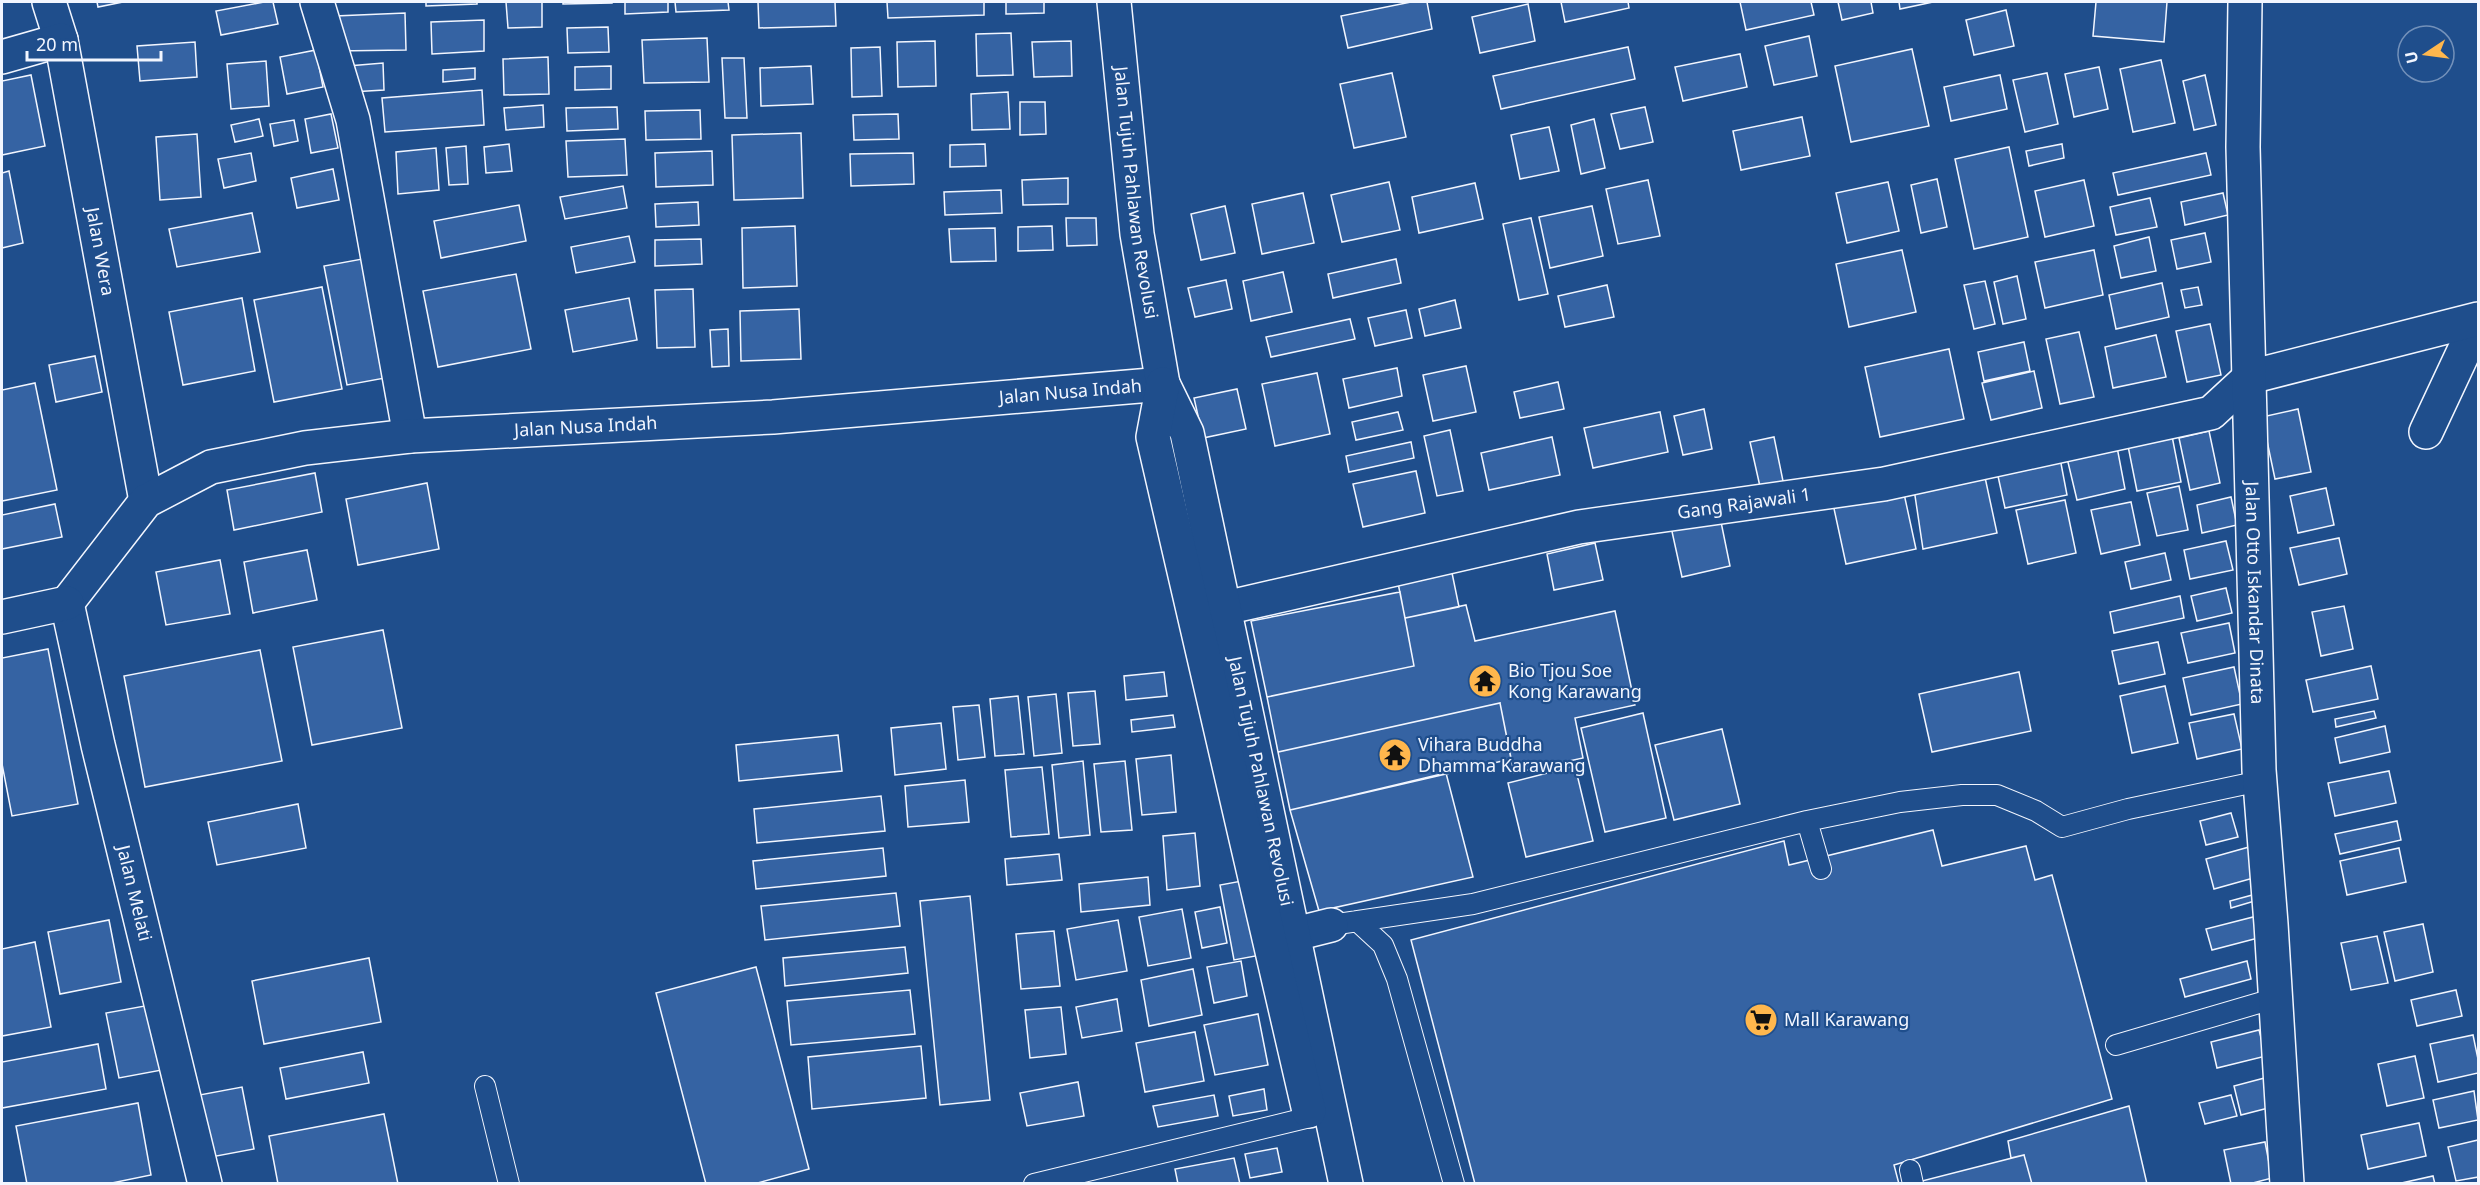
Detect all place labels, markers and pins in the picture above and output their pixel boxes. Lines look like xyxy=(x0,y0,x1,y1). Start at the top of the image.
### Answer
place label: Bio Tjou Soe Kong Karawang xyxy=(1508,658,1642,703)
temple icon: Bio Tjou Soe Kong Karawang xyxy=(1467,663,1503,699)
place label: Vihara Buddha Dhamma Karawang xyxy=(1418,732,1586,777)
temple icon: Vihara Buddha Dhamma Karawang xyxy=(1377,737,1413,773)
supermarket icon: Mall Karawang xyxy=(1743,1002,1779,1038)
place label: Mall Karawang xyxy=(1784,1007,1909,1031)

